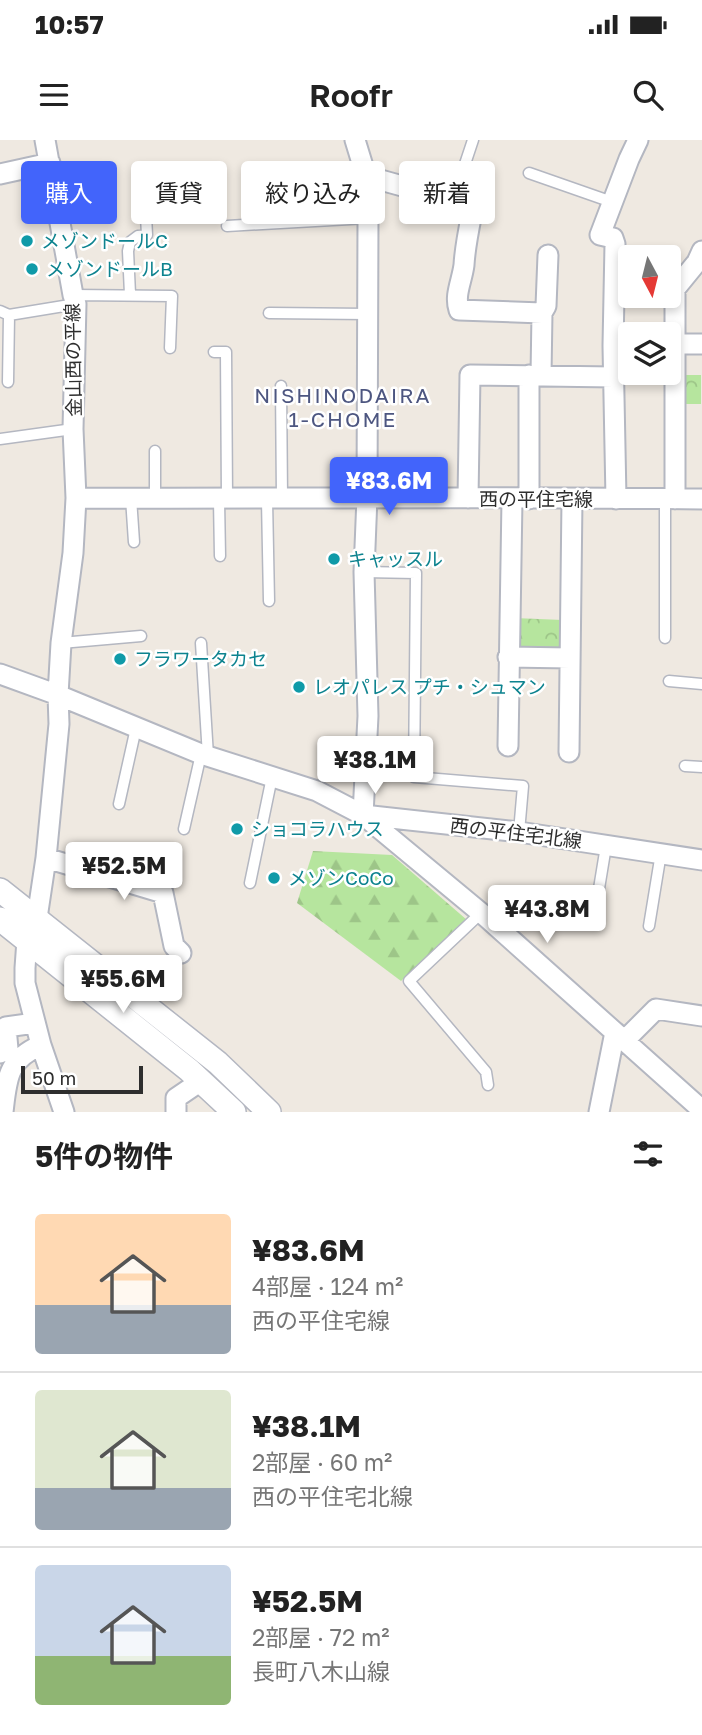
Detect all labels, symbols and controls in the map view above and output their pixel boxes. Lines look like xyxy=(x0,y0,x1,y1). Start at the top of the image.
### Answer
text: 10:57 xyxy=(35,9,104,40)
icon: menu xyxy=(35,76,73,114)
text: Roofr xyxy=(309,76,393,114)
icon: search xyxy=(629,76,667,114)
chip: 購入 xyxy=(21,161,117,224)
chip: 賃貸 xyxy=(131,161,227,224)
chip: 絞り込み xyxy=(241,161,385,224)
chip: 新着 xyxy=(399,161,495,224)
place label: メゾンドールC xyxy=(41,229,168,252)
marker: メゾンドールC xyxy=(19,233,35,249)
north arrow xyxy=(618,245,681,308)
map controls xyxy=(618,245,681,385)
place label: メゾンドールB xyxy=(46,257,173,280)
marker: メゾンドールB xyxy=(24,261,40,277)
street label: 金山西の平線 xyxy=(60,303,85,417)
button: layers xyxy=(618,322,681,385)
district label: NISHINODAIRA 1-CHOME xyxy=(254,382,432,432)
pin: ¥83.6M xyxy=(332,458,446,517)
text: ¥83.6M xyxy=(346,466,432,494)
street label: 西の平住宅線 xyxy=(479,487,593,510)
place label: キャッスル xyxy=(348,547,443,570)
marker: キャッスル xyxy=(326,551,342,567)
place label: フラワータカセ xyxy=(134,647,267,670)
marker: フラワータカセ xyxy=(112,651,128,667)
place label: レオパレス プチ・シュマン xyxy=(313,675,546,698)
marker: レオパレス プチ・シュマン xyxy=(291,679,307,695)
pin: ¥38.1M xyxy=(318,736,432,796)
text: ¥38.1M xyxy=(333,745,417,773)
street label: 西の平住宅北線 xyxy=(449,813,583,852)
place label: ショコラハウス xyxy=(251,817,384,840)
marker: ショコラハウス xyxy=(229,821,245,837)
pin: ¥52.5M xyxy=(67,842,181,902)
text: ¥52.5M xyxy=(81,851,167,879)
place label: メゾンCoCo xyxy=(288,866,394,889)
marker: メゾンCoCo xyxy=(266,870,282,886)
pin: ¥43.8M xyxy=(490,886,604,945)
text: ¥43.8M xyxy=(504,894,590,922)
pin: ¥55.6M xyxy=(66,956,180,1015)
text: ¥55.6M xyxy=(80,964,166,992)
scale bar xyxy=(21,1063,144,1095)
text: 50 m xyxy=(32,1066,76,1089)
icon: filters xyxy=(629,1135,667,1173)
text: 5件の物件 xyxy=(35,1138,173,1174)
text: ¥83.6M xyxy=(252,1232,365,1268)
icon: home xyxy=(91,1242,175,1326)
text: 4部屋 · 124 m² xyxy=(252,1272,403,1300)
text: 西の平住宅線 xyxy=(252,1306,390,1334)
text: ¥38.1M xyxy=(252,1408,361,1444)
icon: home xyxy=(91,1418,175,1502)
text: 2部屋 · 60 m² xyxy=(252,1448,392,1476)
text: 西の平住宅北線 xyxy=(252,1482,413,1510)
text: ¥52.5M xyxy=(252,1583,363,1619)
icon: home xyxy=(91,1593,175,1677)
text: 2部屋 · 72 m² xyxy=(252,1623,390,1651)
text: 長町八木山線 xyxy=(252,1657,390,1685)

